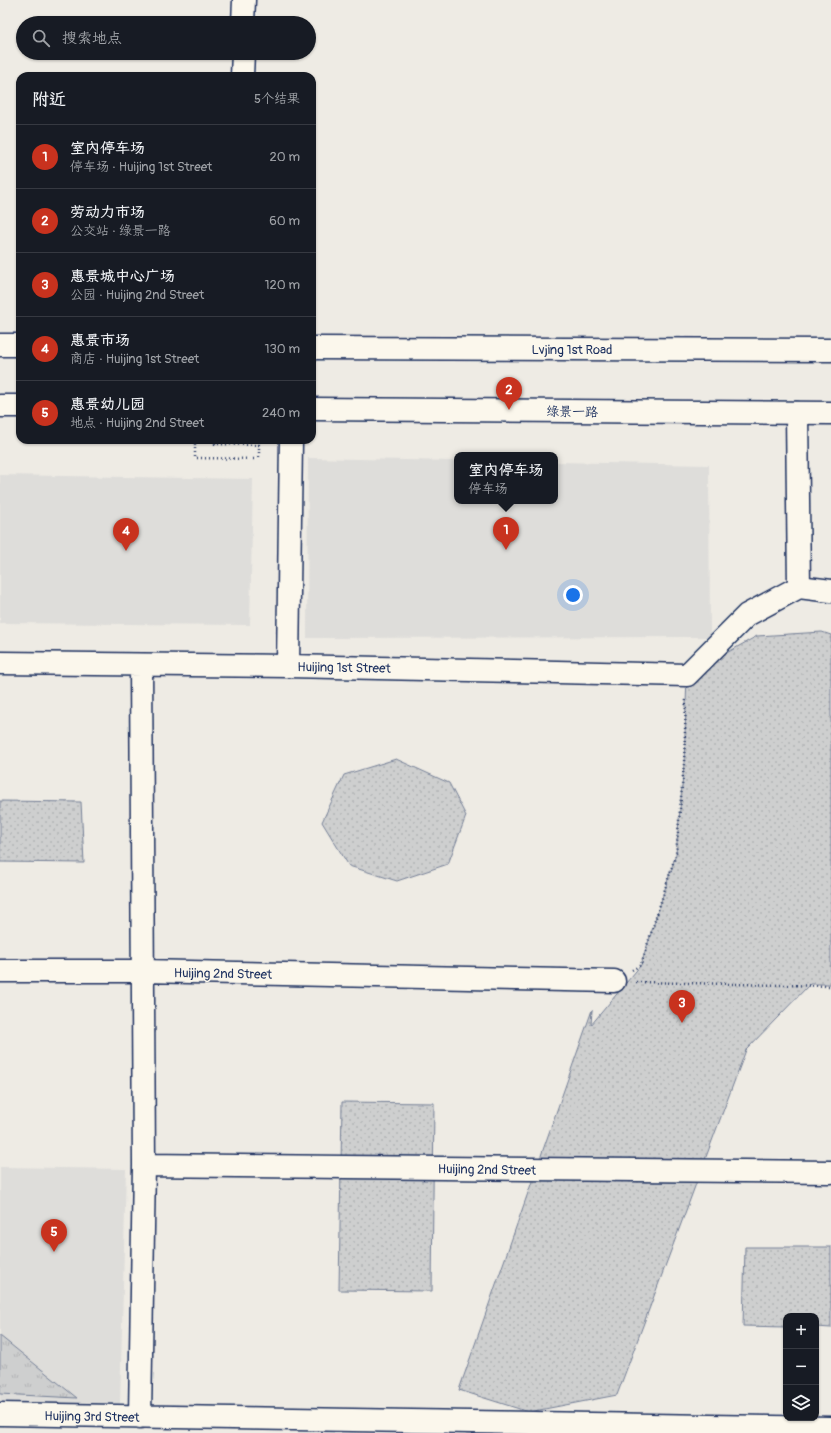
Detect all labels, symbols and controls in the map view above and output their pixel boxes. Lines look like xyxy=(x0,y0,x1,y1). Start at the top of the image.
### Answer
search box xyxy=(16,16,316,60)
icon: search xyxy=(30,27,52,49)
text: 搜索地点 xyxy=(62,29,122,48)
text: 附近 xyxy=(32,89,66,110)
text: 5个结果 xyxy=(254,91,300,107)
text: 室内停车场 xyxy=(70,139,145,158)
text: 1 xyxy=(42,149,48,165)
text: 20 m xyxy=(269,149,300,165)
text: 停车场 · Huijing 1st Street xyxy=(70,159,212,175)
text: 劳动力市场 xyxy=(70,203,145,222)
text: 2 xyxy=(41,213,49,229)
text: 60 m xyxy=(269,213,300,229)
text: 公交站 · 绿景一路 xyxy=(70,223,171,239)
text: 惠景城中心广场 xyxy=(70,267,175,286)
text: 3 xyxy=(41,277,49,293)
text: 120 m xyxy=(264,277,300,293)
text: 公园 · Huijing 2nd Street xyxy=(70,287,204,303)
text: 惠景市场 xyxy=(70,331,130,350)
text: 4 xyxy=(41,341,49,357)
text: 130 m xyxy=(264,341,300,357)
street label: Lvjing 1st Road xyxy=(532,342,612,358)
text: 商店 · Huijing 1st Street xyxy=(70,351,199,367)
pin: 2 xyxy=(496,377,522,410)
text: 惠景幼儿园 xyxy=(70,395,145,414)
street label: 绿景一路 xyxy=(546,404,598,420)
text: 5 xyxy=(41,405,49,421)
text: 240 m xyxy=(262,405,300,421)
text: 地点 · Huijing 2nd Street xyxy=(70,415,204,431)
popup xyxy=(454,452,558,504)
text: 室内停车场 xyxy=(468,461,544,480)
text: 停车场 xyxy=(468,481,508,497)
pin: 1 xyxy=(493,517,519,550)
pin: 4 xyxy=(113,518,139,551)
your location xyxy=(563,585,583,605)
street label: Huijing 1st Street xyxy=(297,659,392,677)
street label: Huijing 2nd Street xyxy=(174,965,273,983)
pin: 3 xyxy=(669,990,695,1023)
street label: Huijing 2nd Street xyxy=(438,1161,537,1179)
pin: 5 xyxy=(41,1219,67,1252)
map controls xyxy=(783,1313,819,1421)
button: + xyxy=(783,1313,819,1349)
button: − xyxy=(783,1349,819,1385)
button: layers xyxy=(783,1385,819,1421)
street label: Huijing 3rd Street xyxy=(44,1408,141,1426)

